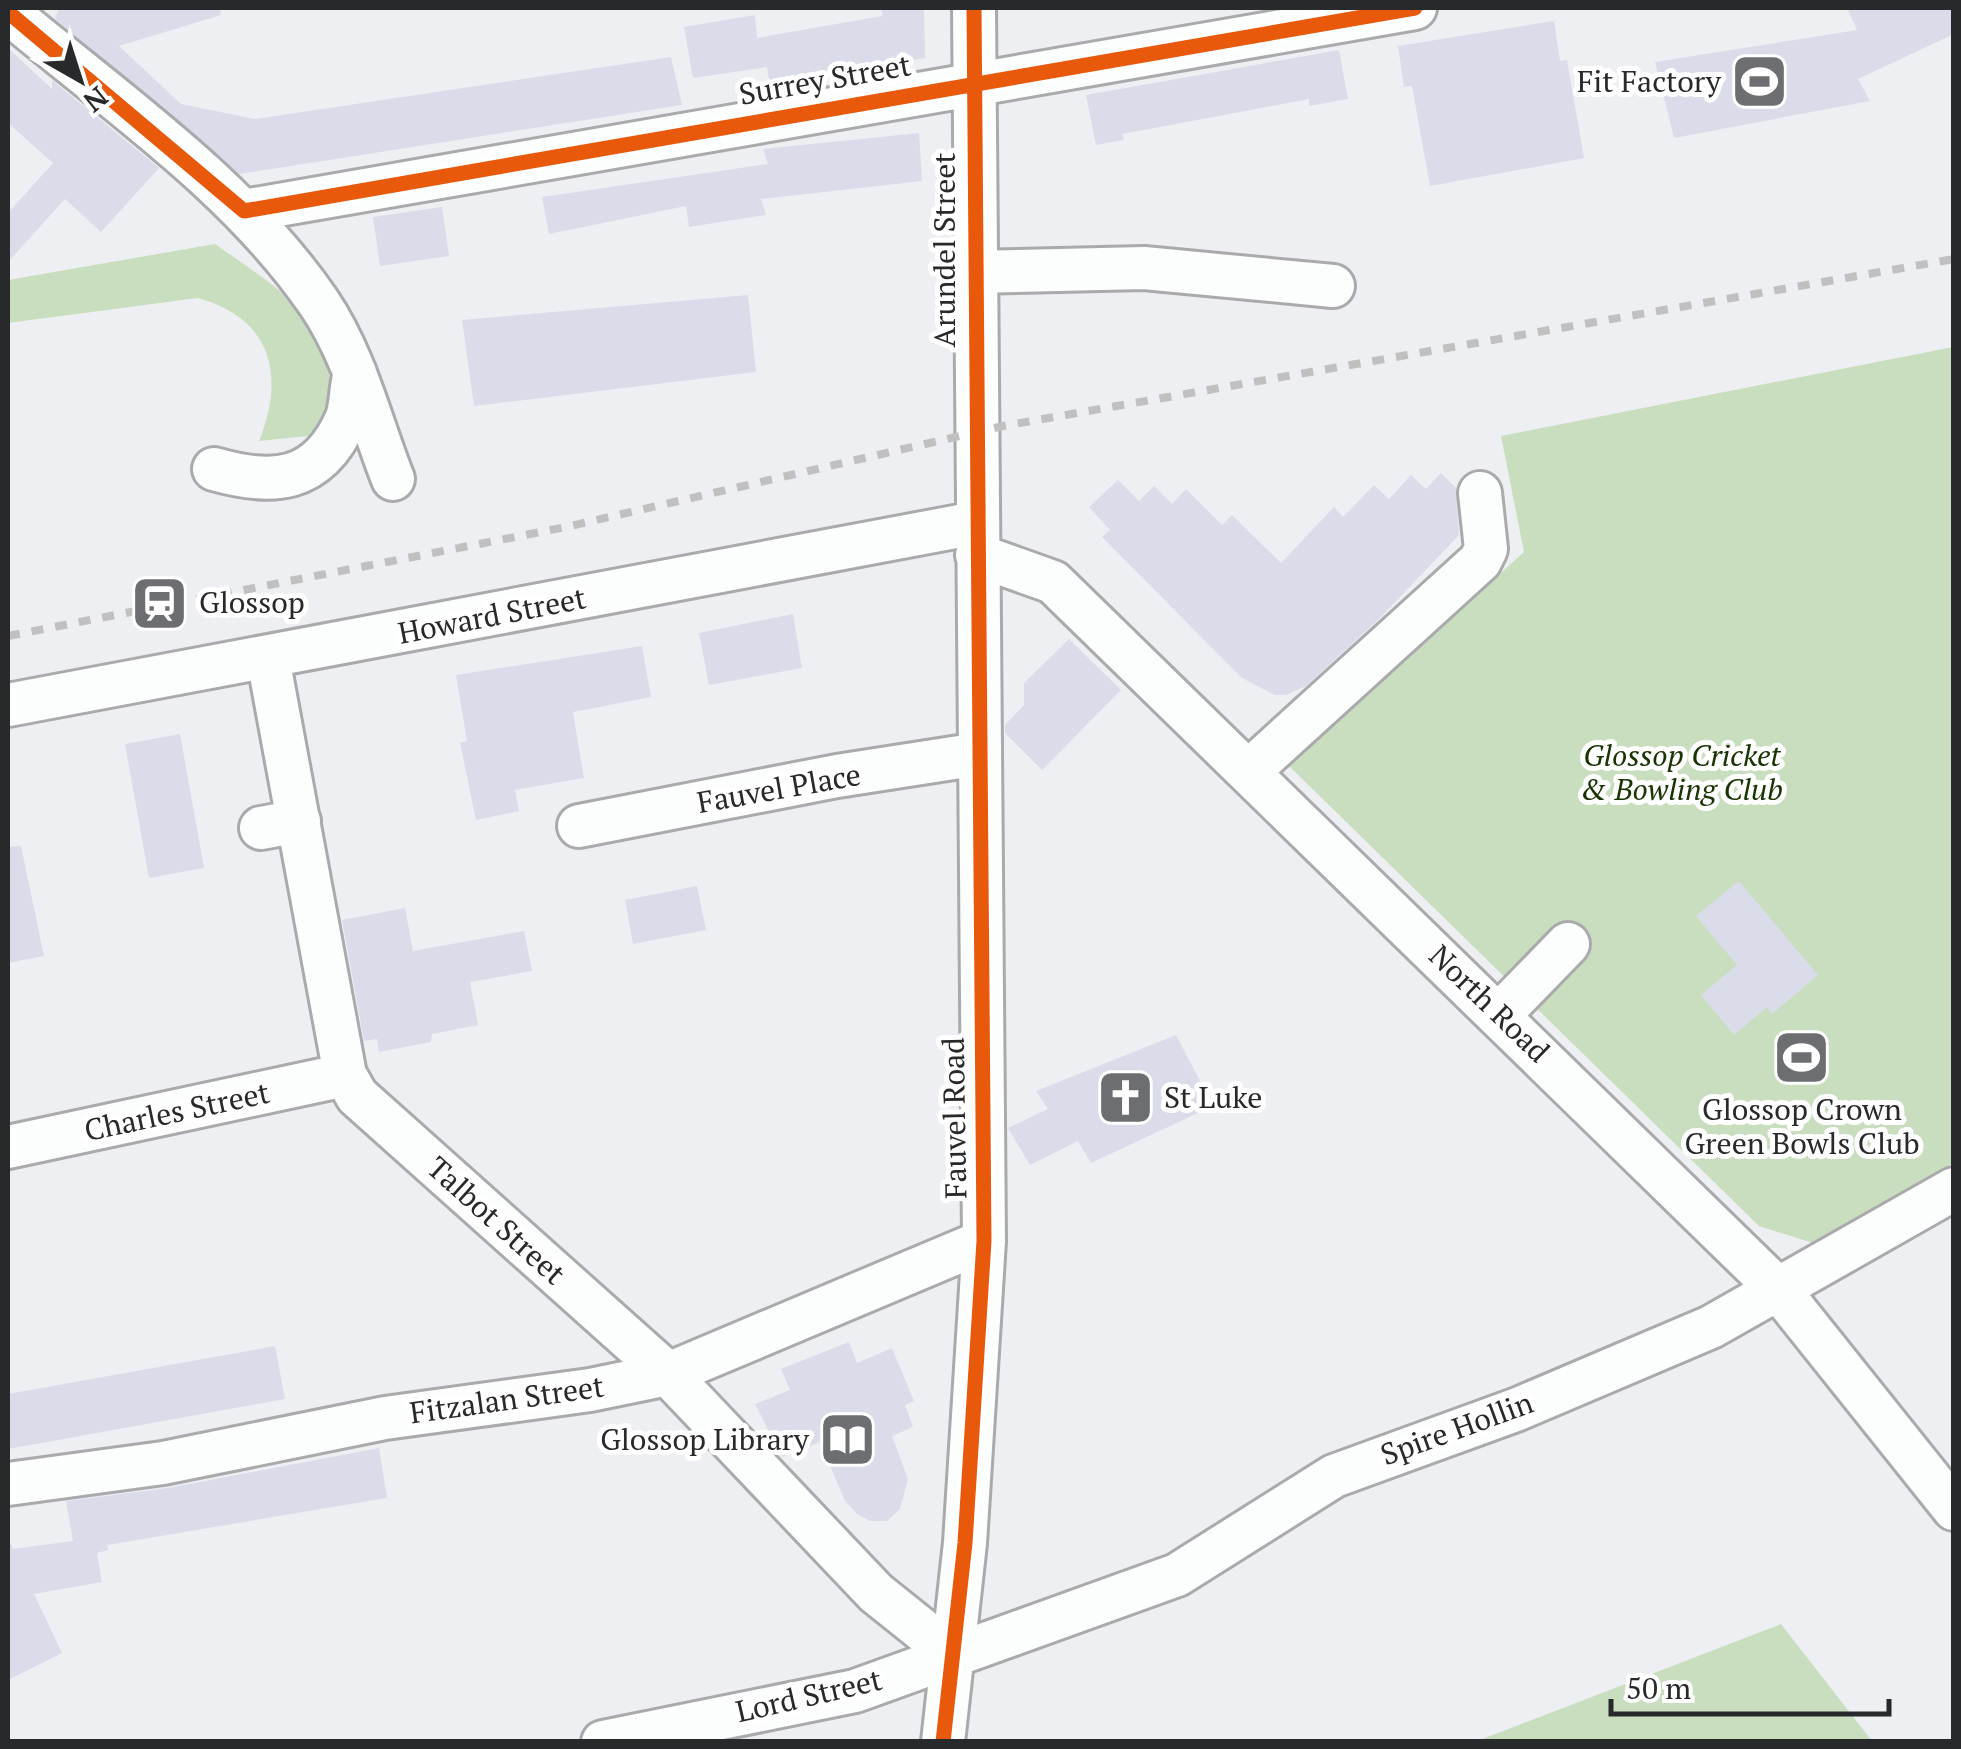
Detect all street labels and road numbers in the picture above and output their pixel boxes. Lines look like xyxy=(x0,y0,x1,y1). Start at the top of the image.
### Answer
street label: Surrey Street xyxy=(736,44,914,114)
street label: Arundel Street xyxy=(924,152,964,348)
street label: Howard Street xyxy=(394,577,589,653)
street label: Fauvel Place xyxy=(694,754,864,822)
street label: North Road xyxy=(1421,936,1559,1071)
street label: Fauvel Road xyxy=(933,1037,975,1199)
street label: Charles Street xyxy=(81,1072,273,1150)
street label: Talbot Street xyxy=(419,1148,574,1293)
street label: Fitzalan Street xyxy=(407,1366,606,1432)
street label: Spire Hollin xyxy=(1375,1382,1539,1474)
street label: Lord Street xyxy=(732,1659,886,1731)

